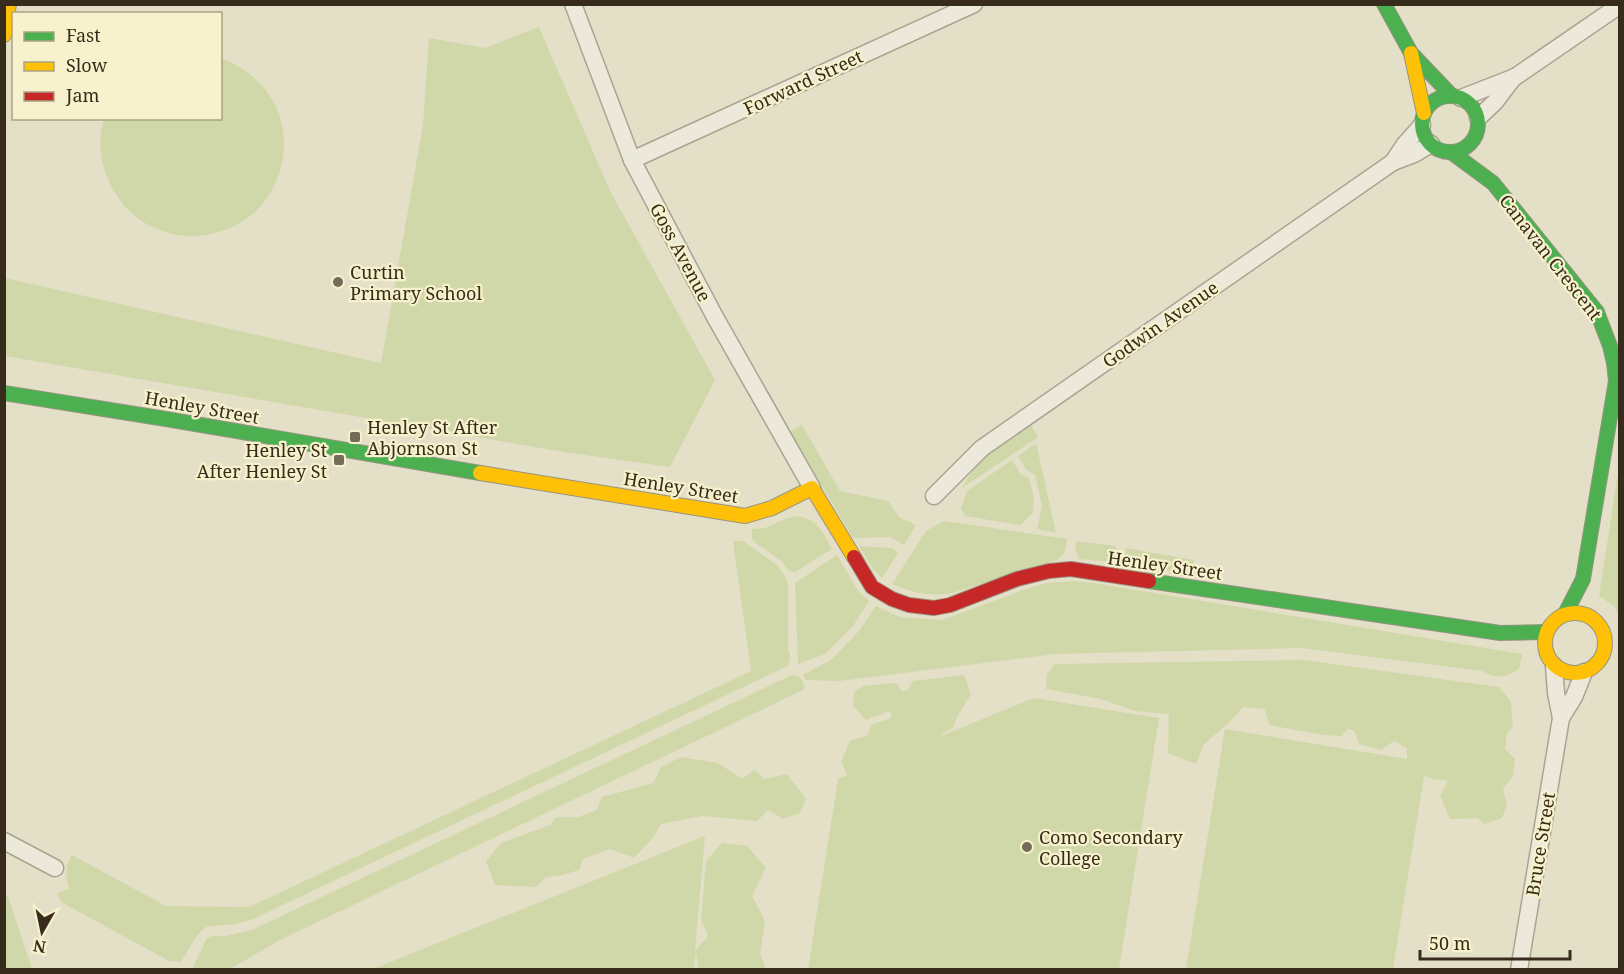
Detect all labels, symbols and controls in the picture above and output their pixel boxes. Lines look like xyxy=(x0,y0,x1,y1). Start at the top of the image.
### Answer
legend xyxy=(12,12,222,120)
text: Fast xyxy=(66,23,101,47)
street label: Forward Street xyxy=(740,44,866,120)
text: Slow xyxy=(66,53,108,77)
text: Jam xyxy=(65,83,100,107)
street label: Canavan Crescent xyxy=(1494,189,1608,325)
street label: Goss Avenue xyxy=(645,198,717,306)
place label: Curtin Primary School xyxy=(350,260,482,305)
marker: Curtin Primary School xyxy=(331,275,345,289)
street label: Godwin Avenue xyxy=(1097,275,1223,373)
street label: Henley Street xyxy=(143,385,261,429)
place label: Henley St After Abjornson St xyxy=(367,415,498,460)
marker: Henley St After Abjornson St xyxy=(348,430,362,444)
place label: Henley St After Henley St xyxy=(197,438,327,483)
marker: Henley St After Henley St xyxy=(332,453,346,467)
street label: Henley Street xyxy=(622,466,740,508)
street label: Henley Street xyxy=(1106,545,1224,585)
street label: Bruce Street xyxy=(1520,790,1560,898)
place label: Como Secondary College xyxy=(1039,825,1183,870)
marker: Como Secondary College xyxy=(1020,840,1034,854)
north arrow xyxy=(12,902,72,962)
scale bar xyxy=(1420,923,1570,961)
text: 50 m xyxy=(1429,931,1471,955)
text: N xyxy=(31,935,48,959)

